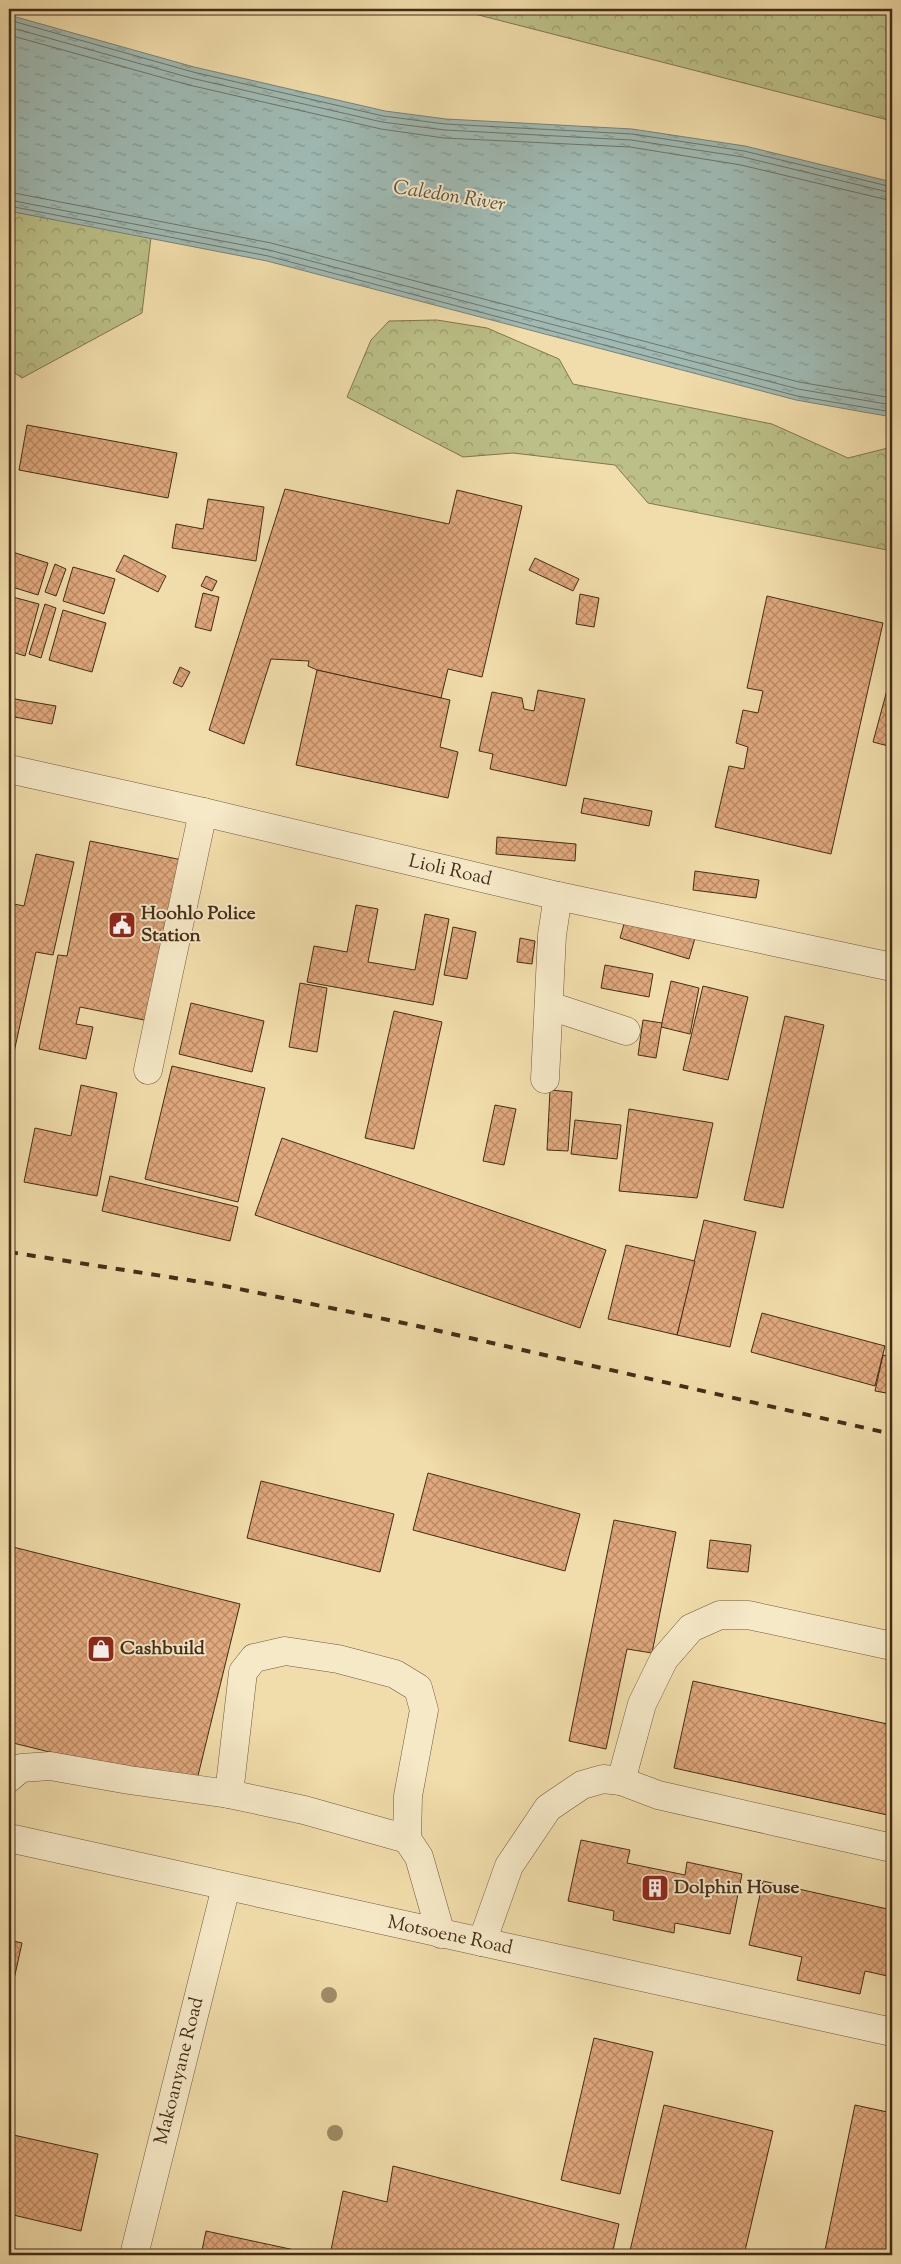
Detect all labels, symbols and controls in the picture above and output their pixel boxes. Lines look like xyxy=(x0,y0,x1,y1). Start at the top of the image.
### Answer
water label: Caledon River xyxy=(391,174,507,220)
street label: Lioli Road xyxy=(406,848,494,894)
place label: Hoohlo Police Station xyxy=(141,901,256,950)
public building icon: Hoohlo Police Station xyxy=(107,910,137,940)
shop icon: Cashbuild xyxy=(86,1634,116,1664)
place label: Cashbuild xyxy=(120,1636,205,1663)
building icon: Dolphin House xyxy=(640,1873,670,1903)
place label: Dolphin House xyxy=(674,1875,800,1902)
street label: Motsoene Road xyxy=(385,1910,515,1962)
street label: Makoanyane Road xyxy=(149,1994,211,2147)

